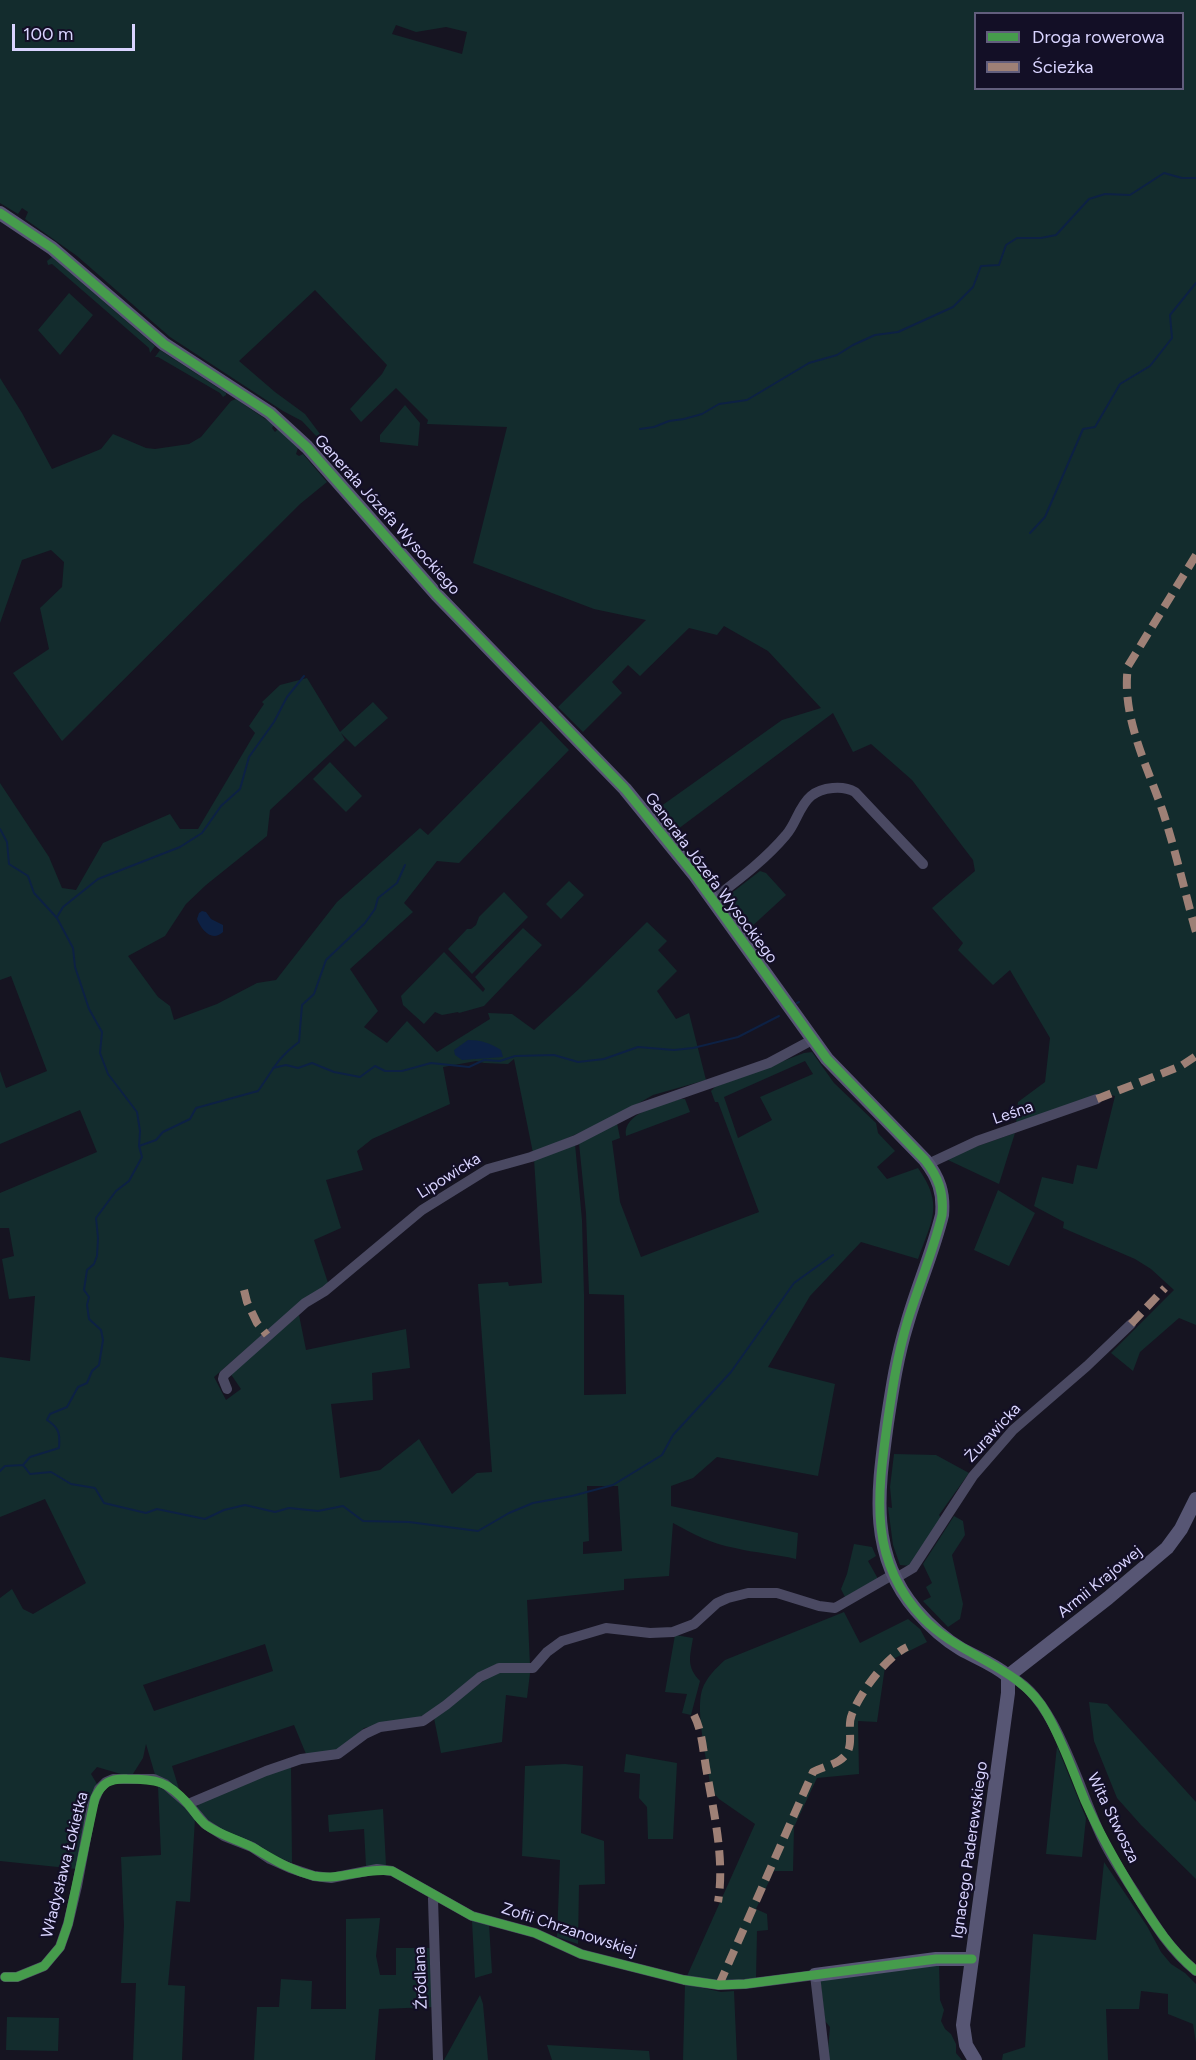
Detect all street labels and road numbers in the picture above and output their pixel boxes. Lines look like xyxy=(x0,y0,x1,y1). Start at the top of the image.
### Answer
street label: Generała Józefa Wysockiego xyxy=(310,431,464,599)
street label: Generała Józefa Wysockiego xyxy=(640,789,782,967)
street label: Leśna xyxy=(990,1097,1036,1129)
street label: Lipowicka xyxy=(414,1149,484,1203)
street label: Żurawicka xyxy=(961,1400,1025,1466)
street label: Armii Krajowej xyxy=(1054,1542,1146,1622)
street label: Ignacego Paderewskiego xyxy=(948,1760,992,1940)
street label: Wita Stwosza xyxy=(1083,1770,1143,1866)
street label: Władysława Łokietka xyxy=(38,1790,92,1940)
street label: Zofii Chrzanowskiej xyxy=(499,1899,639,1961)
street label: Źródlana xyxy=(410,1946,432,2010)

